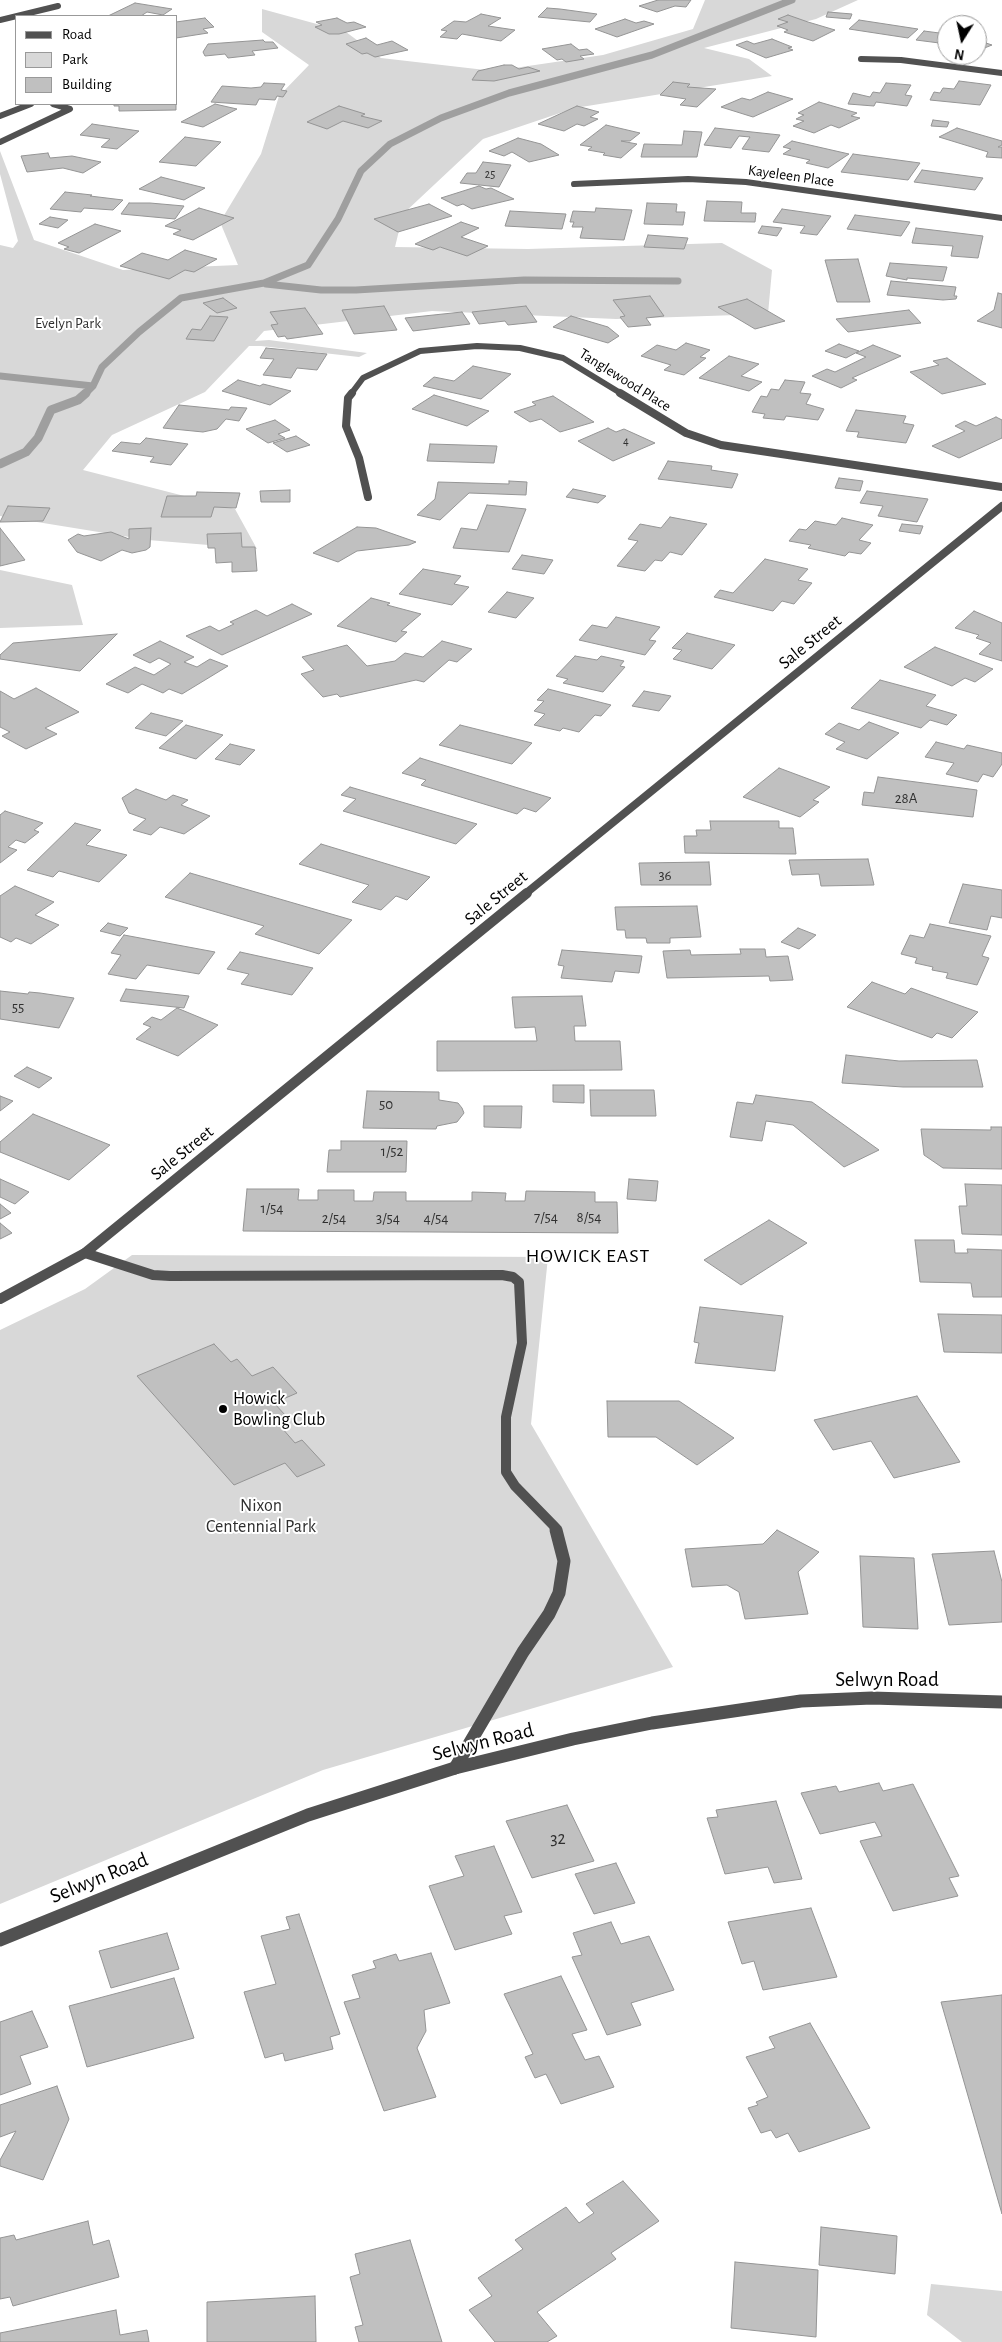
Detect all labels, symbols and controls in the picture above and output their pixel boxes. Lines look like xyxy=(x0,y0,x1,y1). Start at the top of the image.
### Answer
legend xyxy=(15,15,178,105)
north arrow xyxy=(937,15,987,65)
text: Road xyxy=(62,27,92,42)
text: N xyxy=(954,46,966,62)
text: Park xyxy=(62,52,88,67)
text: Building xyxy=(62,77,112,92)
street label: Kayeleen Place xyxy=(747,161,835,191)
house number: 25 xyxy=(485,167,495,181)
park label: Evelyn Park xyxy=(35,314,101,332)
street label: Tanglewood Place xyxy=(576,345,674,415)
house number: 4 xyxy=(623,434,629,448)
street label: Sale Street xyxy=(774,610,846,674)
house number: 28A xyxy=(895,789,917,807)
street label: Sale Street xyxy=(460,866,532,930)
house number: 36 xyxy=(658,866,672,884)
house number: 55 xyxy=(12,998,24,1016)
house number: 50 xyxy=(379,1095,393,1113)
street label: Sale Street xyxy=(146,1121,218,1185)
house number: 1/52 xyxy=(381,1142,403,1160)
house number: 1/54 xyxy=(261,1199,283,1217)
house number: 7/54 xyxy=(534,1208,558,1226)
house number: 8/54 xyxy=(577,1208,601,1226)
house number: 2/54 xyxy=(322,1209,346,1227)
house number: 3/54 xyxy=(376,1209,400,1227)
house number: 4/54 xyxy=(423,1209,449,1227)
district label: HOWICK EAST xyxy=(524,1244,652,1268)
place label: Howick Bowling Club xyxy=(233,1388,325,1430)
marker: Howick Bowling Club xyxy=(217,1403,229,1415)
park label: Nixon Centennial Park xyxy=(206,1495,316,1538)
street label: Selwyn Road xyxy=(835,1667,939,1693)
street label: Selwyn Road xyxy=(430,1717,536,1767)
house number: 32 xyxy=(550,1828,566,1850)
street label: Selwyn Road xyxy=(46,1847,152,1909)

